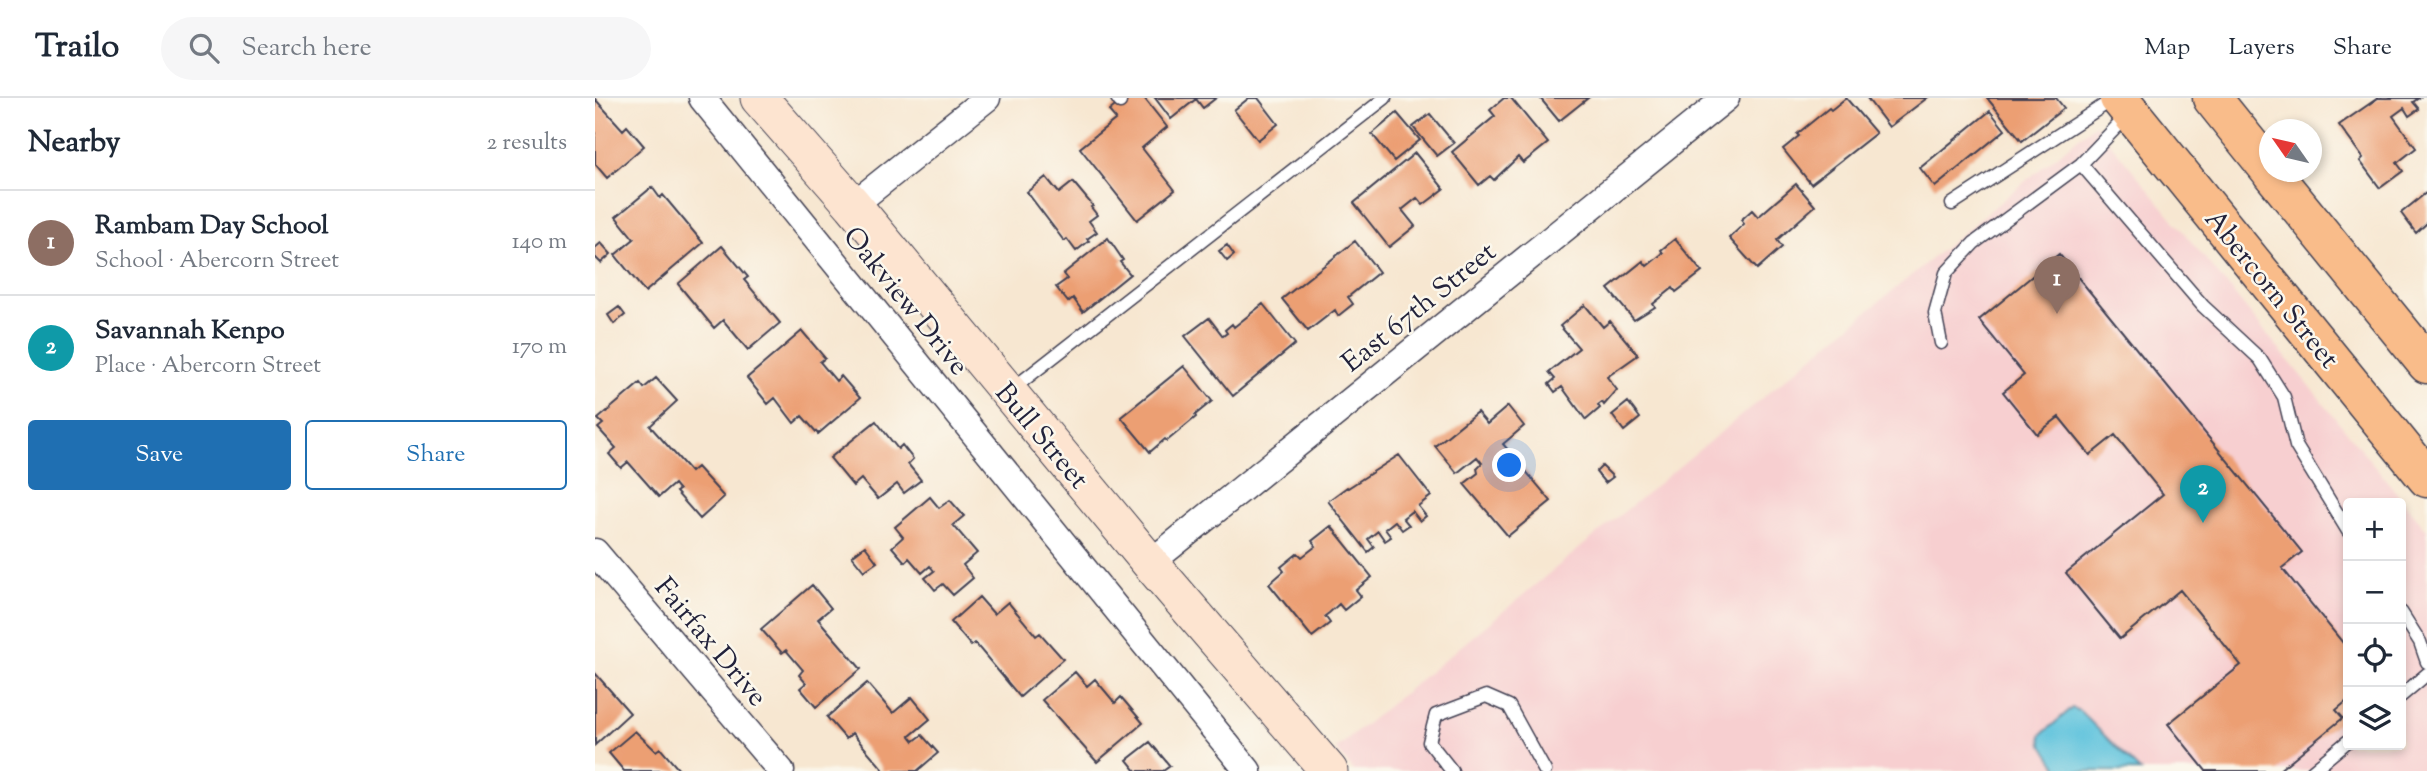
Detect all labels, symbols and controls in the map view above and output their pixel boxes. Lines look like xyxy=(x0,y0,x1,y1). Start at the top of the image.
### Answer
search box xyxy=(161,17,651,80)
text: Trailo xyxy=(35,24,119,72)
icon: search xyxy=(185,29,223,67)
text: Search here xyxy=(241,30,372,67)
text: Map xyxy=(2144,31,2190,65)
text: Layers xyxy=(2228,31,2295,65)
text: Share xyxy=(2333,31,2392,65)
north arrow xyxy=(2259,119,2322,182)
text: Nearby xyxy=(28,122,120,165)
text: 2 results xyxy=(487,127,567,160)
street label: Abercorn Street xyxy=(2194,202,2348,378)
text: Rambam Day School xyxy=(95,208,329,245)
street label: Oakview Drive xyxy=(832,219,977,385)
text: 1 xyxy=(47,226,55,259)
text: 140 m xyxy=(512,226,567,259)
street label: East 67th Street xyxy=(1334,233,1506,383)
text: School · Abercorn Street xyxy=(95,245,339,278)
pin: 1 xyxy=(2034,256,2080,314)
text: Savannah Kenpo xyxy=(95,313,285,350)
text: 2 xyxy=(46,331,56,364)
text: 170 m xyxy=(512,331,567,364)
text: Place · Abercorn Street xyxy=(95,350,321,383)
street label: Bull Street xyxy=(984,375,1097,499)
button: Save xyxy=(28,420,291,490)
button: Share xyxy=(305,420,567,490)
your location xyxy=(1492,448,1526,482)
pin: 2 xyxy=(2180,465,2226,523)
map controls xyxy=(2343,498,2406,750)
button: + xyxy=(2343,498,2406,561)
button: − xyxy=(2343,561,2406,624)
street label: Fairfax Drive xyxy=(644,570,776,716)
button: locate xyxy=(2343,624,2406,687)
button: layers xyxy=(2343,687,2406,750)

